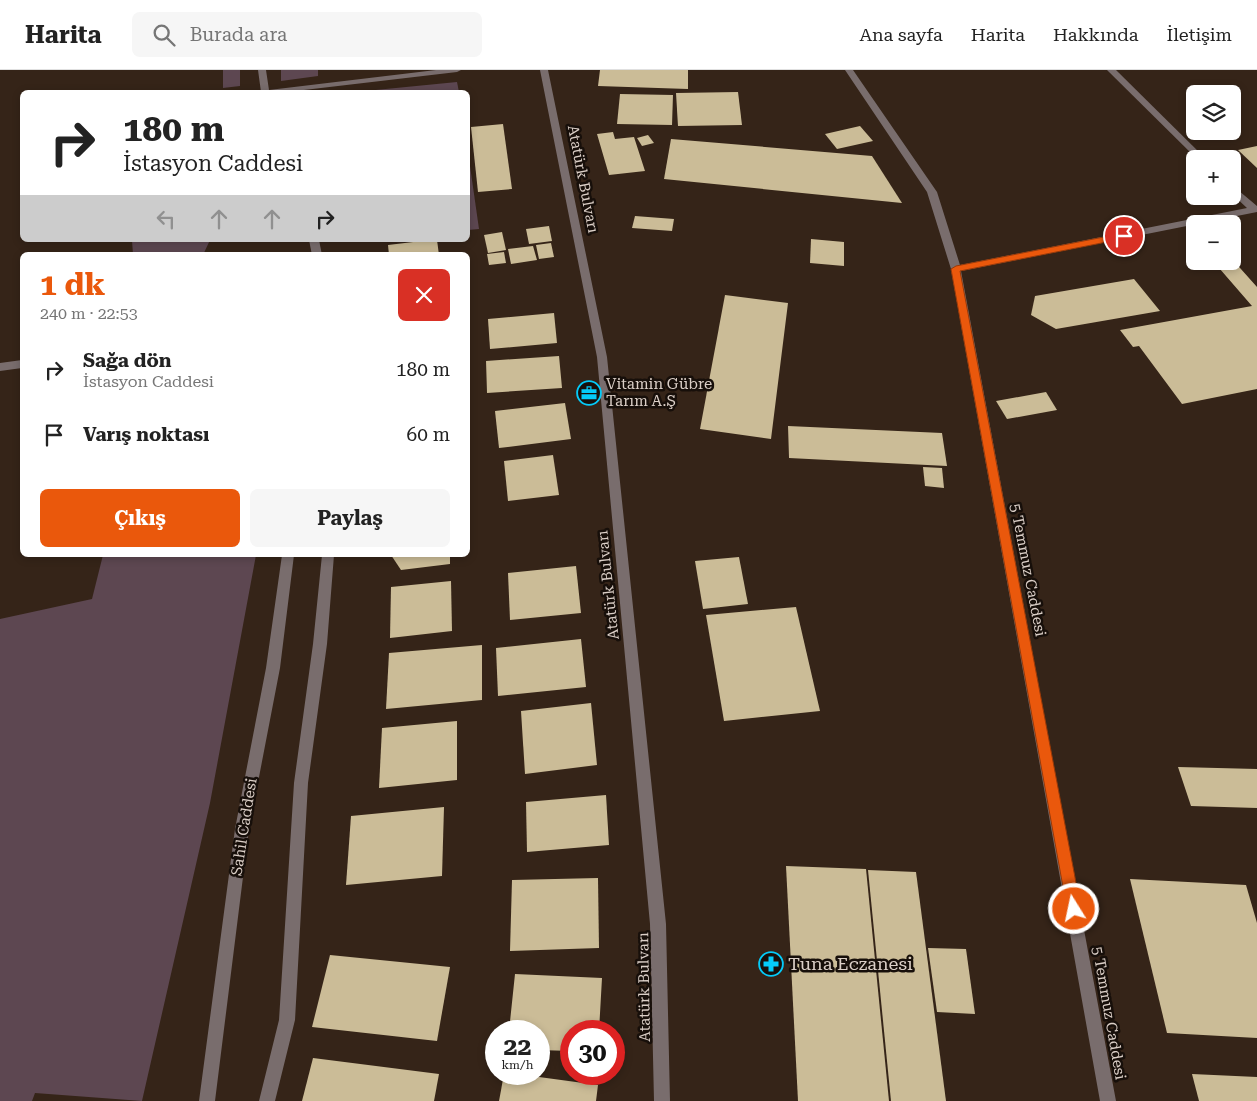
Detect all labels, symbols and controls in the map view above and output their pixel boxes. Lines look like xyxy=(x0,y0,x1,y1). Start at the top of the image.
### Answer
search box xyxy=(132,12,482,57)
text: Harita xyxy=(25,21,102,49)
icon: search xyxy=(150,21,178,49)
text: Burada ara xyxy=(190,23,287,46)
text: Ana sayfa xyxy=(859,24,943,45)
text: Harita xyxy=(971,24,1025,45)
text: Hakkında xyxy=(1053,24,1139,45)
text: İletişim xyxy=(1167,24,1232,45)
map controls xyxy=(1186,85,1241,270)
button: layers xyxy=(1186,85,1241,140)
text: 180 m xyxy=(123,109,224,150)
icon: right xyxy=(40,110,105,175)
street label: Atatürk Bulvarı xyxy=(564,123,602,235)
button: + xyxy=(1186,150,1241,205)
text: İstasyon Caddesi xyxy=(123,151,303,176)
icon: left xyxy=(152,205,180,233)
icon: ahead xyxy=(205,205,233,233)
icon: ahead xyxy=(258,205,286,233)
icon: right xyxy=(311,205,339,233)
pin xyxy=(1103,215,1145,257)
button: − xyxy=(1186,215,1241,270)
icon: arrive xyxy=(1110,222,1138,250)
text: 1 dk xyxy=(40,267,105,302)
button: close xyxy=(398,269,450,321)
text: 240 m · 22:53 xyxy=(40,304,138,323)
text: Sağa dön xyxy=(83,349,171,372)
icon: right xyxy=(40,356,68,384)
text: 180 m xyxy=(396,358,450,381)
text: İstasyon Caddesi xyxy=(83,372,214,391)
place label: Vitamin Gübre Tarım A.Ş xyxy=(606,375,712,410)
office icon: Vitamin Gübre Tarım A.Ş xyxy=(576,380,602,406)
icon: arrive xyxy=(40,421,68,449)
text: Varış noktası xyxy=(83,423,209,446)
text: 60 m xyxy=(407,423,450,446)
button: Çıkış xyxy=(40,489,240,547)
button: Paylaş xyxy=(250,489,450,547)
street label: 5 Temmuz Caddesi xyxy=(1006,502,1050,638)
street label: Atatürk Bulvarı xyxy=(593,529,623,640)
street label: Sahil Caddesi xyxy=(227,777,261,877)
position arrow xyxy=(1047,882,1099,934)
street label: Atatürk Bulvarı xyxy=(634,932,654,1042)
street label: 5 Temmuz Caddesi xyxy=(1088,945,1130,1081)
pharmacy icon: Tuna Eczanesi xyxy=(758,951,784,977)
place label: Tuna Eczanesi xyxy=(788,953,913,974)
speed limit sign: 30 xyxy=(560,1020,625,1085)
text: 22 xyxy=(503,1032,532,1061)
text: km/h xyxy=(501,1058,534,1072)

